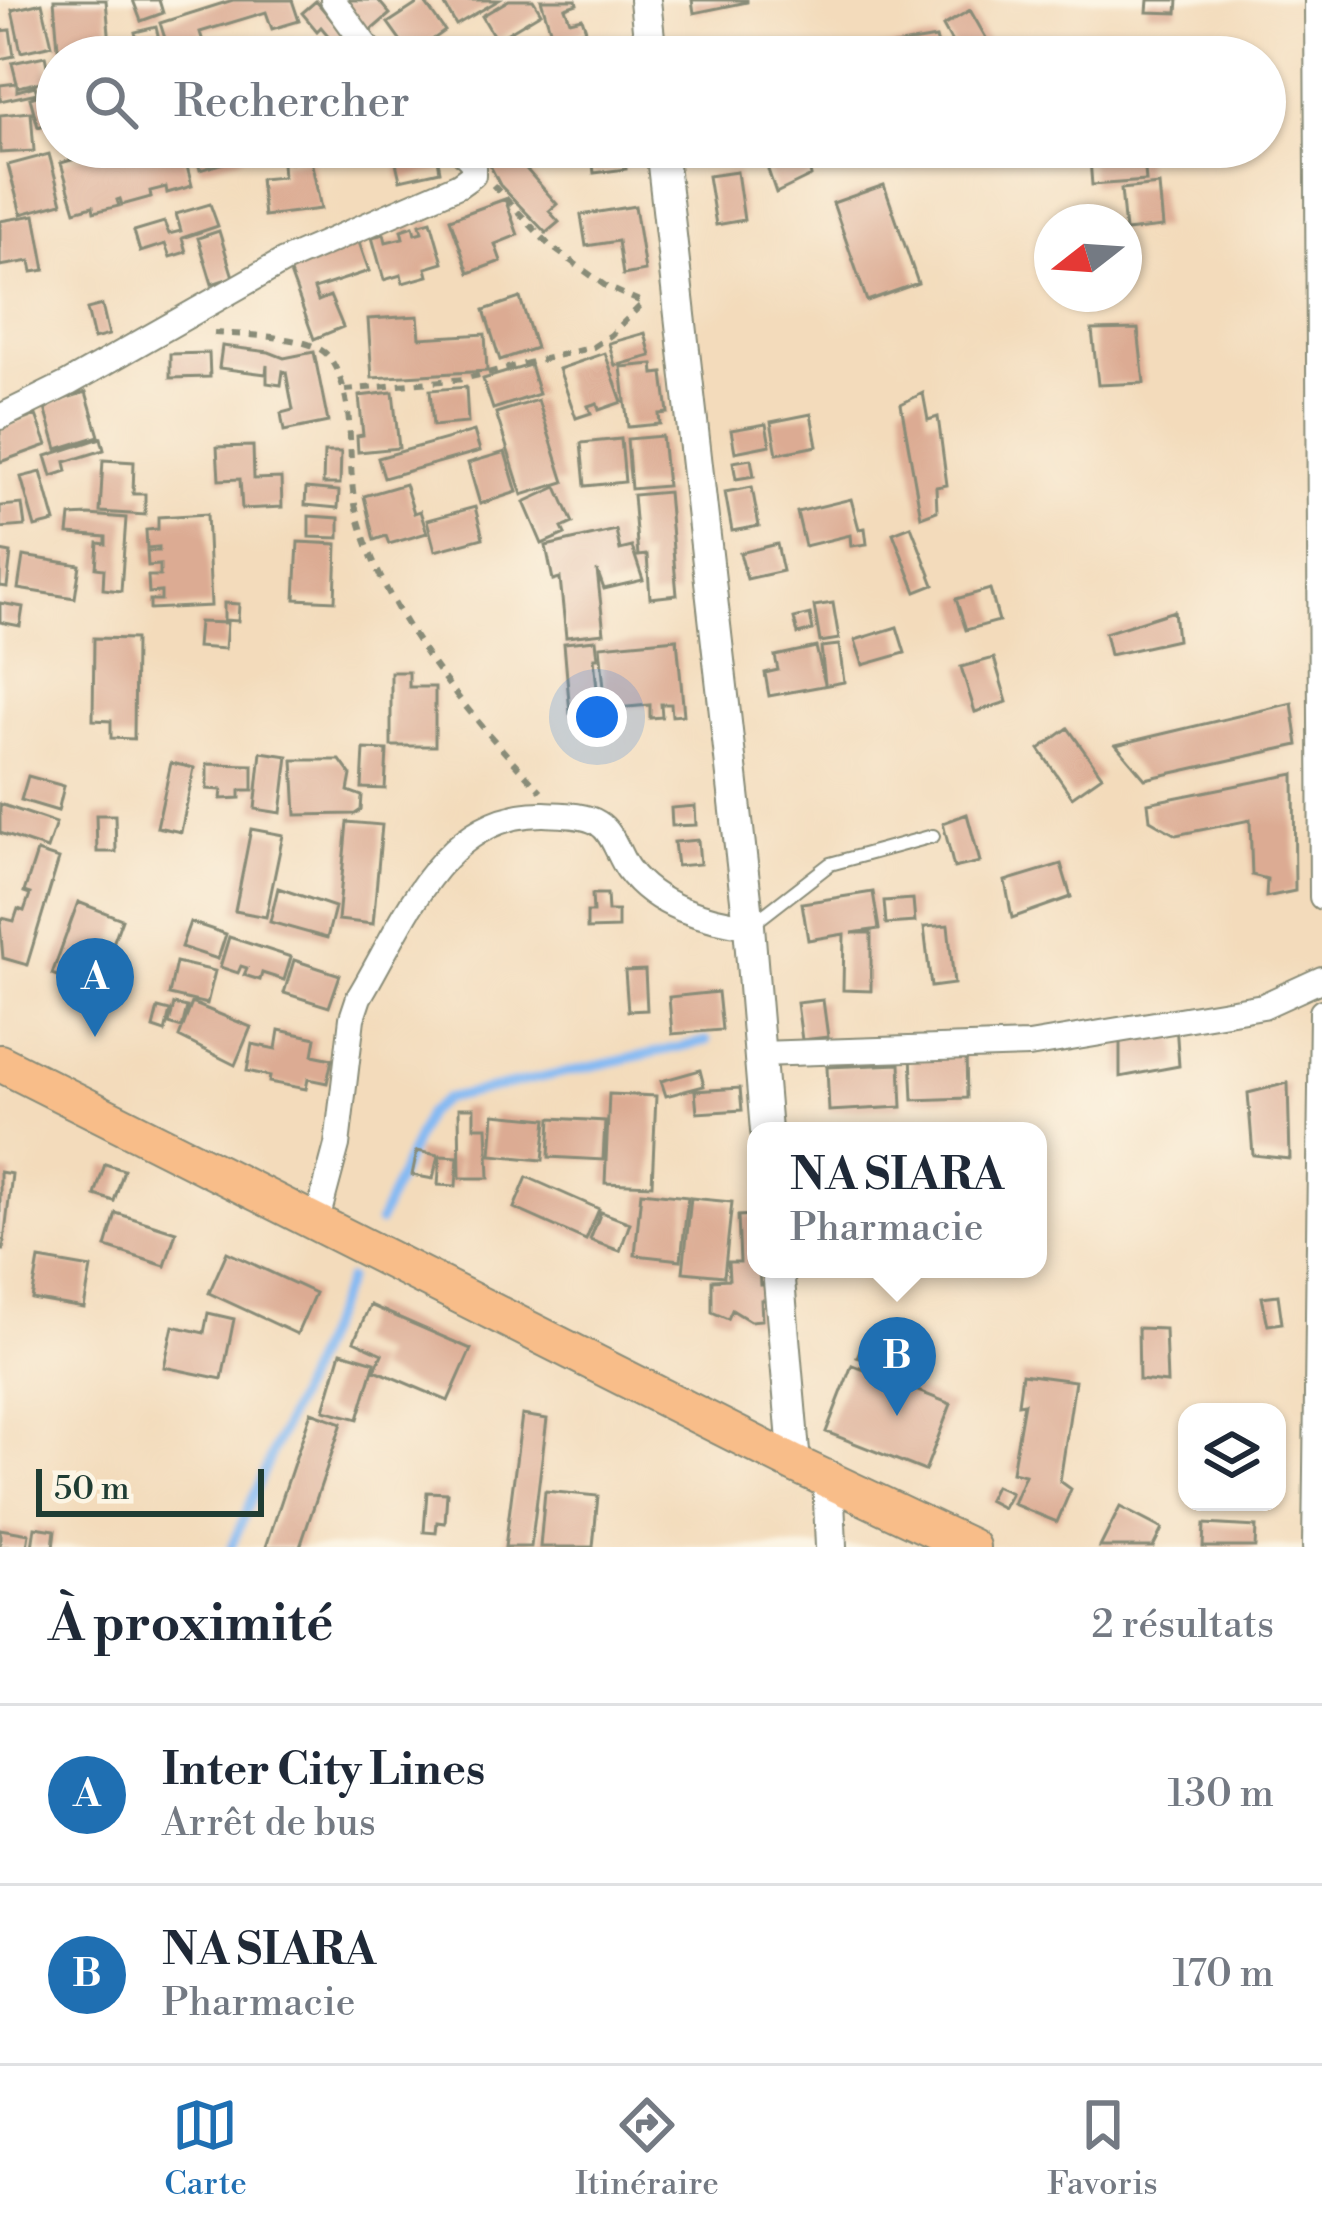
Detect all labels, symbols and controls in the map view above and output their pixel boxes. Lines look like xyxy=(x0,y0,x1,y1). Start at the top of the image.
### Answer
search box xyxy=(36,36,1286,168)
icon: search xyxy=(78,69,144,135)
text: Rechercher xyxy=(174,74,410,131)
north arrow xyxy=(1034,204,1142,312)
your location xyxy=(567,687,627,747)
pin: A xyxy=(56,938,134,1037)
popup xyxy=(747,1122,1047,1278)
text: NA SIARA xyxy=(790,1147,1004,1204)
text: Pharmacie xyxy=(790,1204,983,1253)
pin: B xyxy=(858,1317,936,1416)
map controls xyxy=(1178,1403,1286,1511)
button: layers xyxy=(1178,1403,1286,1511)
scale bar xyxy=(36,1463,264,1516)
text: 50 m xyxy=(54,1469,130,1510)
text: À proximité xyxy=(48,1593,333,1657)
text: 2 résultats xyxy=(1092,1601,1274,1650)
text: Inter City Lines xyxy=(162,1742,485,1799)
text: A xyxy=(73,1770,101,1819)
text: 130 m xyxy=(1168,1770,1274,1819)
text: Arrêt de bus xyxy=(162,1799,376,1848)
text: NA SIARA xyxy=(162,1922,376,1979)
text: B xyxy=(72,1950,102,1999)
text: 170 m xyxy=(1172,1950,1274,1999)
text: Pharmacie xyxy=(162,1979,355,2028)
tab: Carte xyxy=(164,2092,247,2205)
tab: Itinéraire xyxy=(575,2092,719,2205)
tab: Favoris xyxy=(1047,2092,1158,2205)

